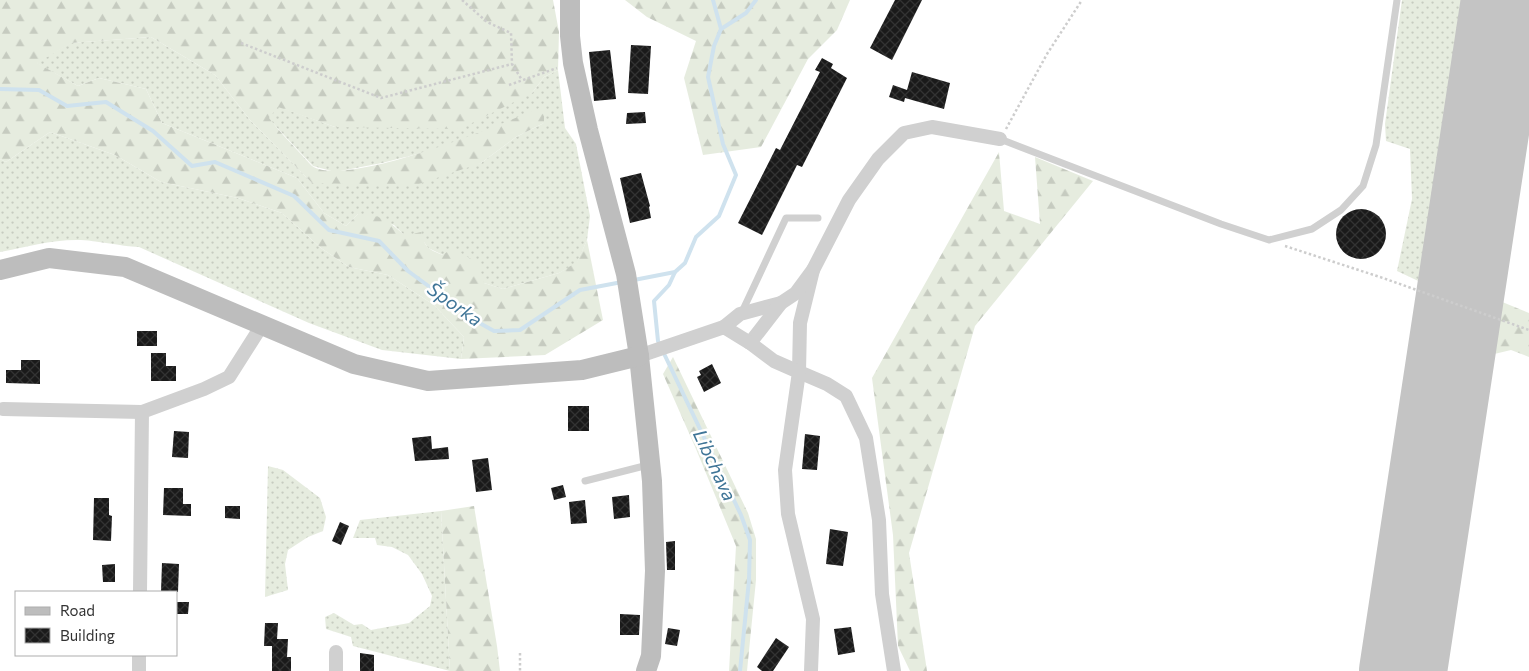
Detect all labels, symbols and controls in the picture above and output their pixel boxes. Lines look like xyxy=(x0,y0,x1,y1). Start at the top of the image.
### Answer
water label: Šporka xyxy=(423,276,488,331)
water label: Libchava xyxy=(689,425,742,504)
legend xyxy=(15,591,178,656)
text: Road xyxy=(60,601,95,619)
text: Building xyxy=(60,626,115,644)

